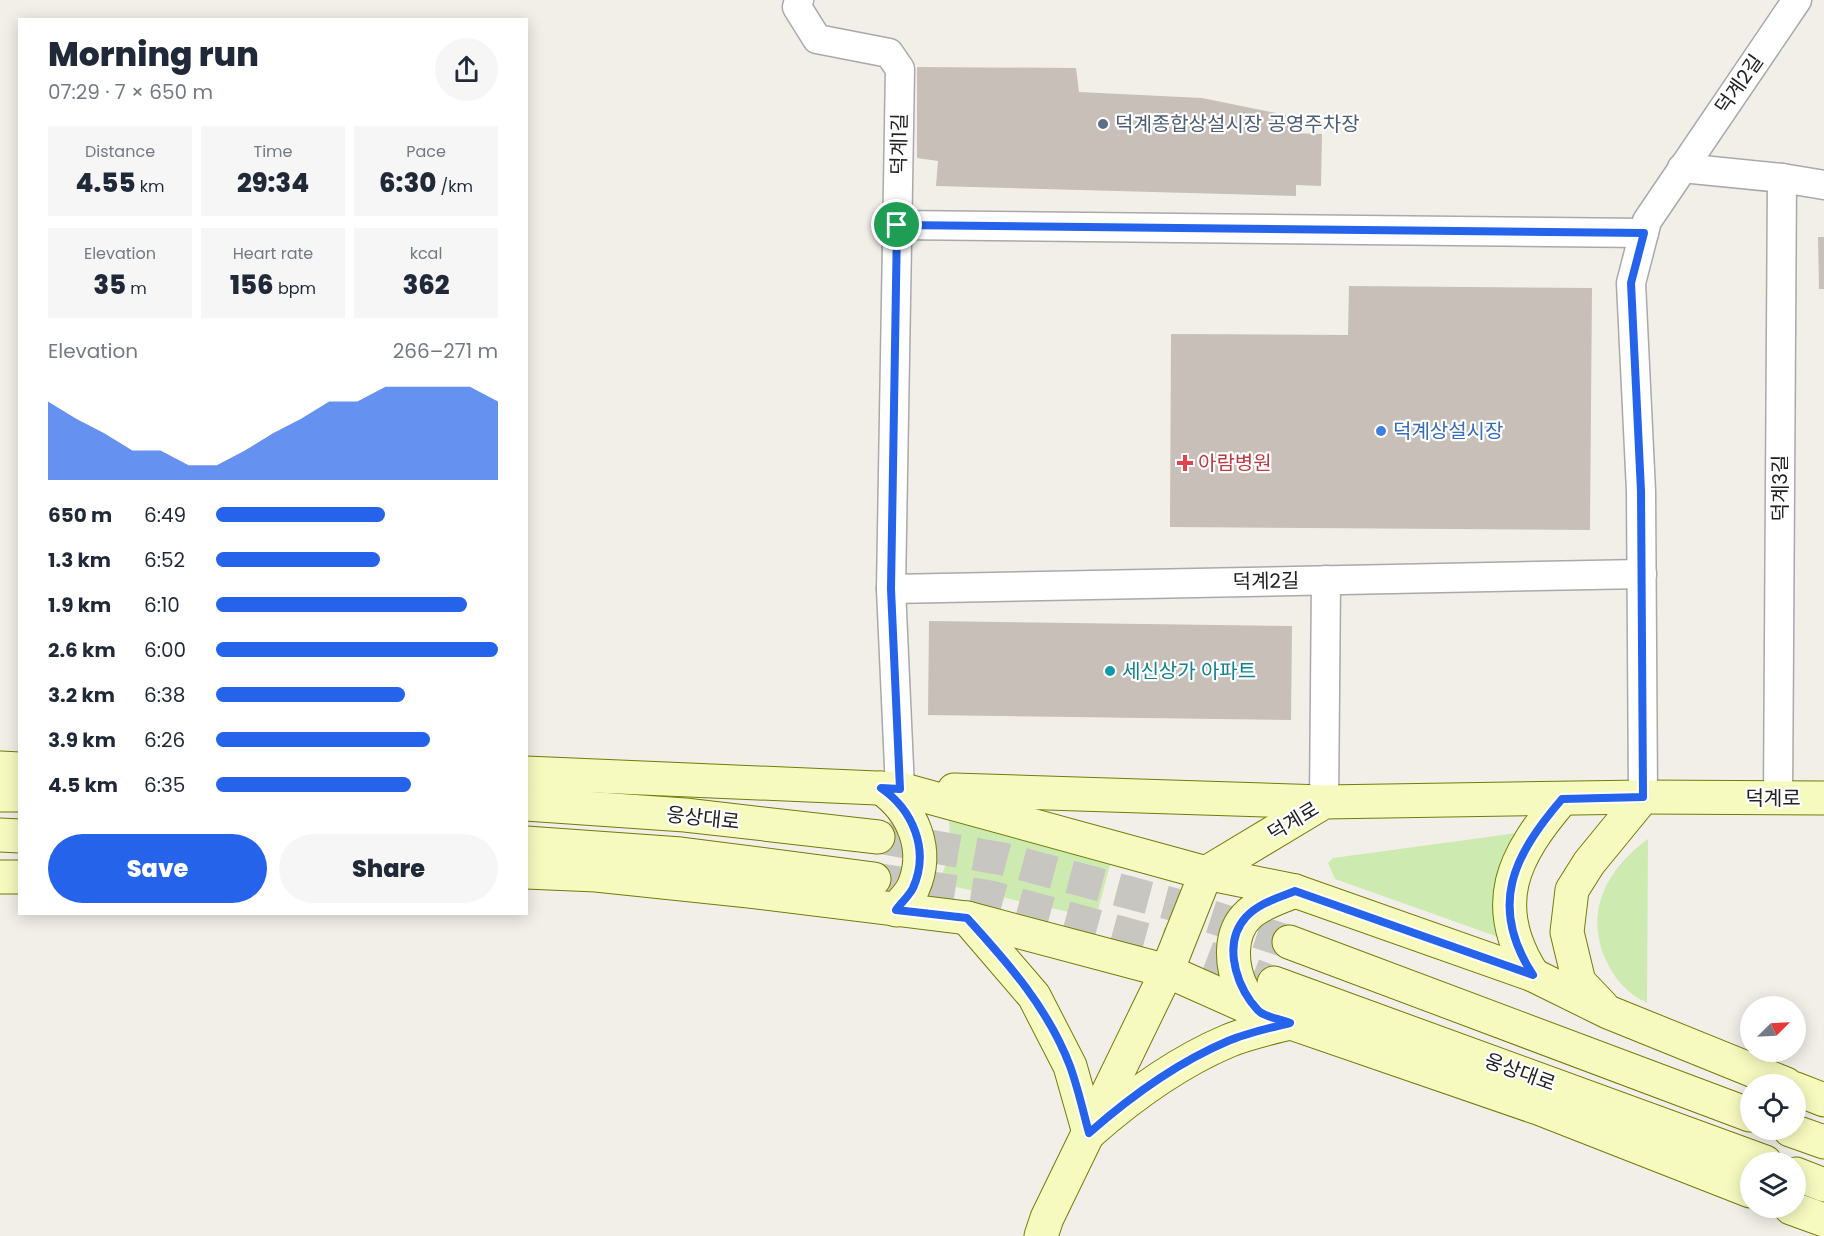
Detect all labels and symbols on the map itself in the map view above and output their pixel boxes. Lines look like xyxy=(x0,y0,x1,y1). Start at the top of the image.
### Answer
street label: 덕계2길 xyxy=(1708,49,1770,119)
place label: 덕계종합상설시장 공영주차장 xyxy=(1115,110,1360,138)
street label: 덕계1길 xyxy=(884,113,914,175)
marker: 덕계종합상설시장 공영주차장 xyxy=(1096,117,1110,131)
pin xyxy=(871,199,922,250)
place label: 덕계상설시장 xyxy=(1393,417,1503,445)
marker: 덕계상설시장 xyxy=(1374,424,1388,438)
place label: 아람병원 xyxy=(1198,449,1272,477)
marker: 아람병원 xyxy=(1176,454,1194,472)
street label: 덕계3길 xyxy=(1766,455,1794,521)
street label: 덕계2길 xyxy=(1232,566,1300,596)
place label: 세신상가 아파트 xyxy=(1122,657,1256,685)
marker: 세신상가 아파트 xyxy=(1103,664,1117,678)
street label: 덕계로 xyxy=(1745,784,1801,812)
street label: 덕계로 xyxy=(1262,795,1324,847)
street label: 웅상대로 xyxy=(665,800,741,836)
north arrow xyxy=(1740,996,1806,1062)
street label: 웅상대로 xyxy=(1481,1046,1559,1098)

